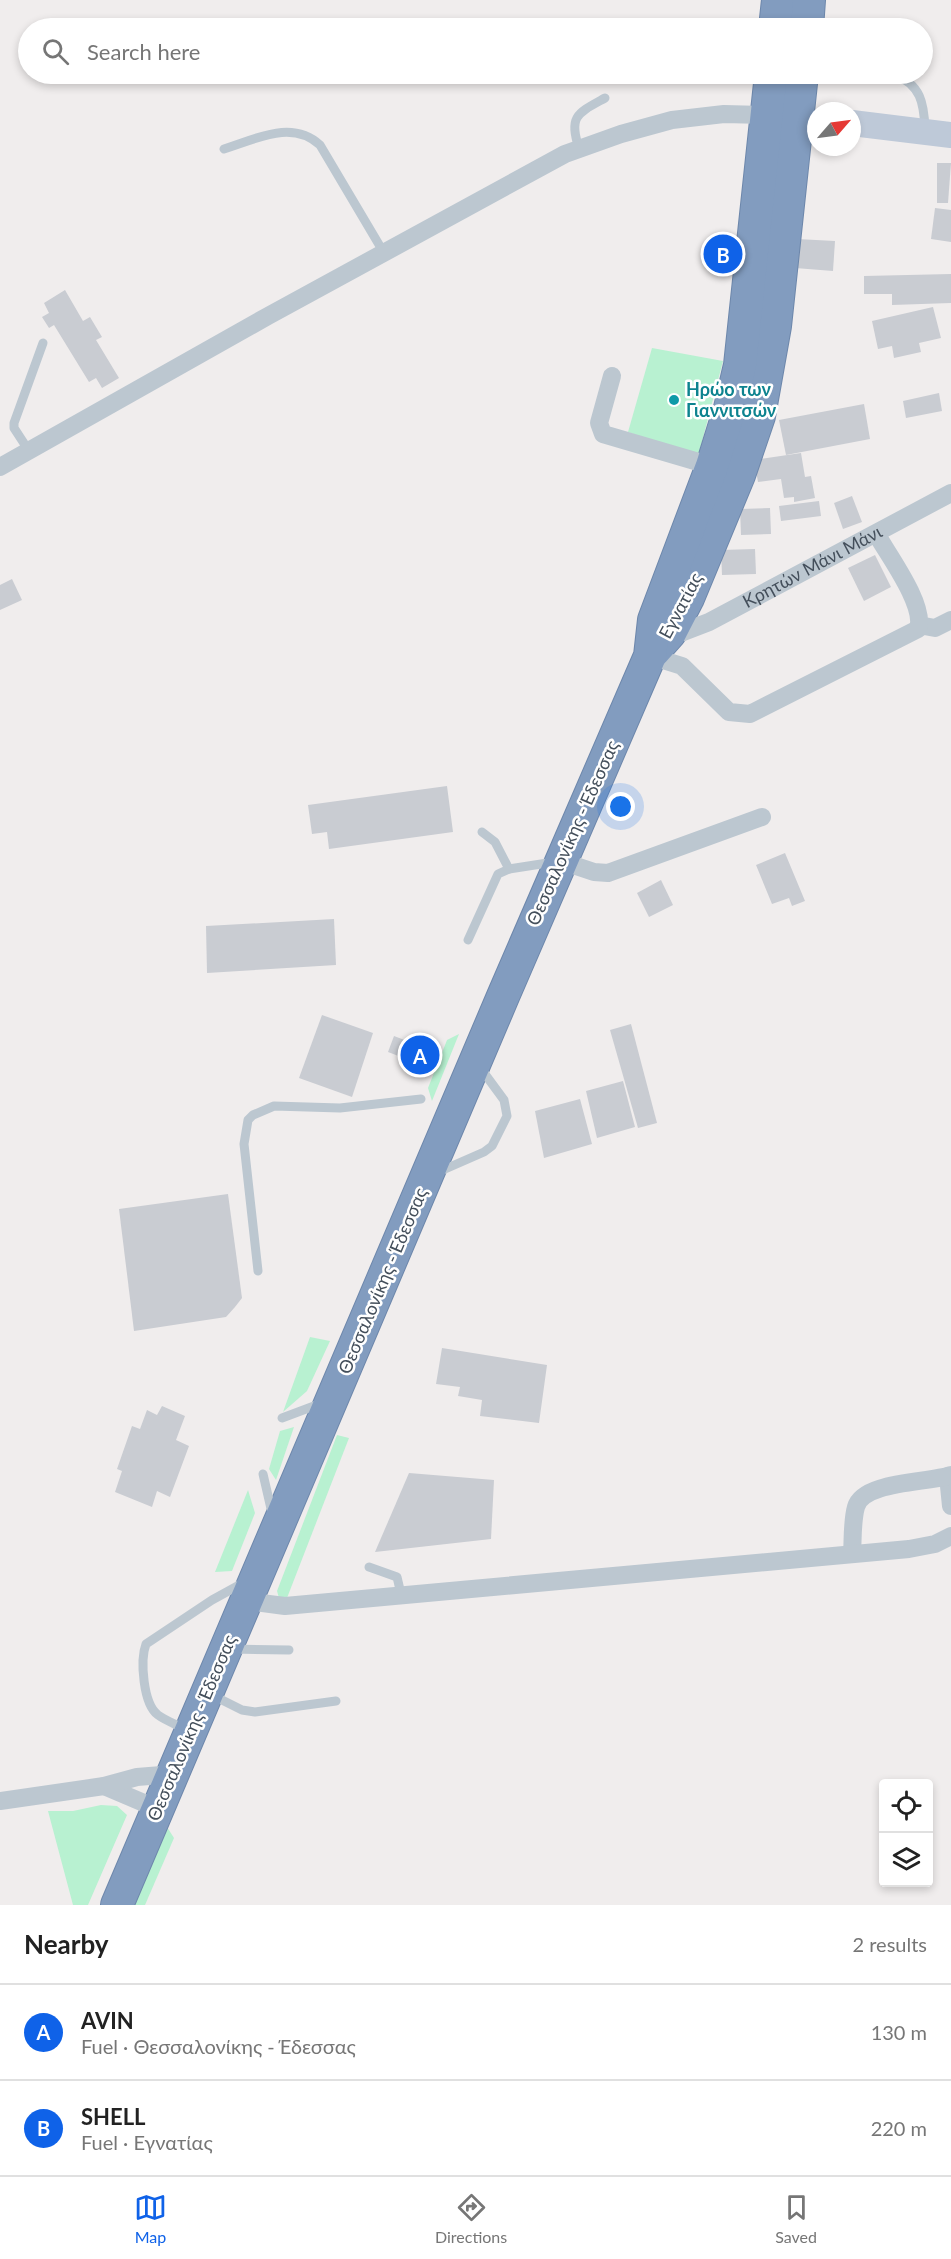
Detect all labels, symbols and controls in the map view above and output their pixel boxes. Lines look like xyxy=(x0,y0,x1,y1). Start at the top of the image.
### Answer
search box xyxy=(18,18,933,84)
icon: search xyxy=(39,35,72,68)
text: Search here xyxy=(87,38,200,65)
north arrow xyxy=(807,102,861,156)
pin: B xyxy=(704,232,742,276)
place label: Ηρώο των Γιαννιτσών xyxy=(686,378,777,421)
marker: Ηρώο των Γιαννιτσών xyxy=(667,393,681,407)
street label: Κρητών Μάνι Μάνι xyxy=(738,520,886,612)
street label: Εγνατίας xyxy=(654,568,707,642)
street label: Θεσσαλονίκης - Έδεσσας xyxy=(521,736,623,929)
your location xyxy=(606,792,635,821)
pin: A xyxy=(400,1032,440,1078)
street label: Θεσσαλονίκης - Έδεσσας xyxy=(333,1184,432,1377)
street label: Θεσσαλονίκης - Έδεσσας xyxy=(142,1631,241,1824)
map controls xyxy=(879,1779,933,1887)
button: locate xyxy=(879,1779,933,1833)
button: layers xyxy=(879,1833,933,1887)
text: Nearby xyxy=(24,1928,109,1960)
text: 2 results xyxy=(852,1932,927,1956)
text: AVIN xyxy=(81,2007,134,2034)
text: A xyxy=(37,2020,50,2044)
text: 130 m xyxy=(871,2020,927,2044)
text: Fuel · Θεσσαλονίκης - Έδεσσας xyxy=(81,2034,356,2058)
text: SHELL xyxy=(81,2103,146,2130)
text: B xyxy=(37,2116,50,2140)
text: 220 m xyxy=(871,2116,927,2140)
text: Fuel · Εγνατίας xyxy=(81,2130,213,2154)
tab: Map xyxy=(134,2191,167,2246)
tab: Directions xyxy=(435,2191,507,2246)
tab: Saved xyxy=(775,2191,817,2246)

